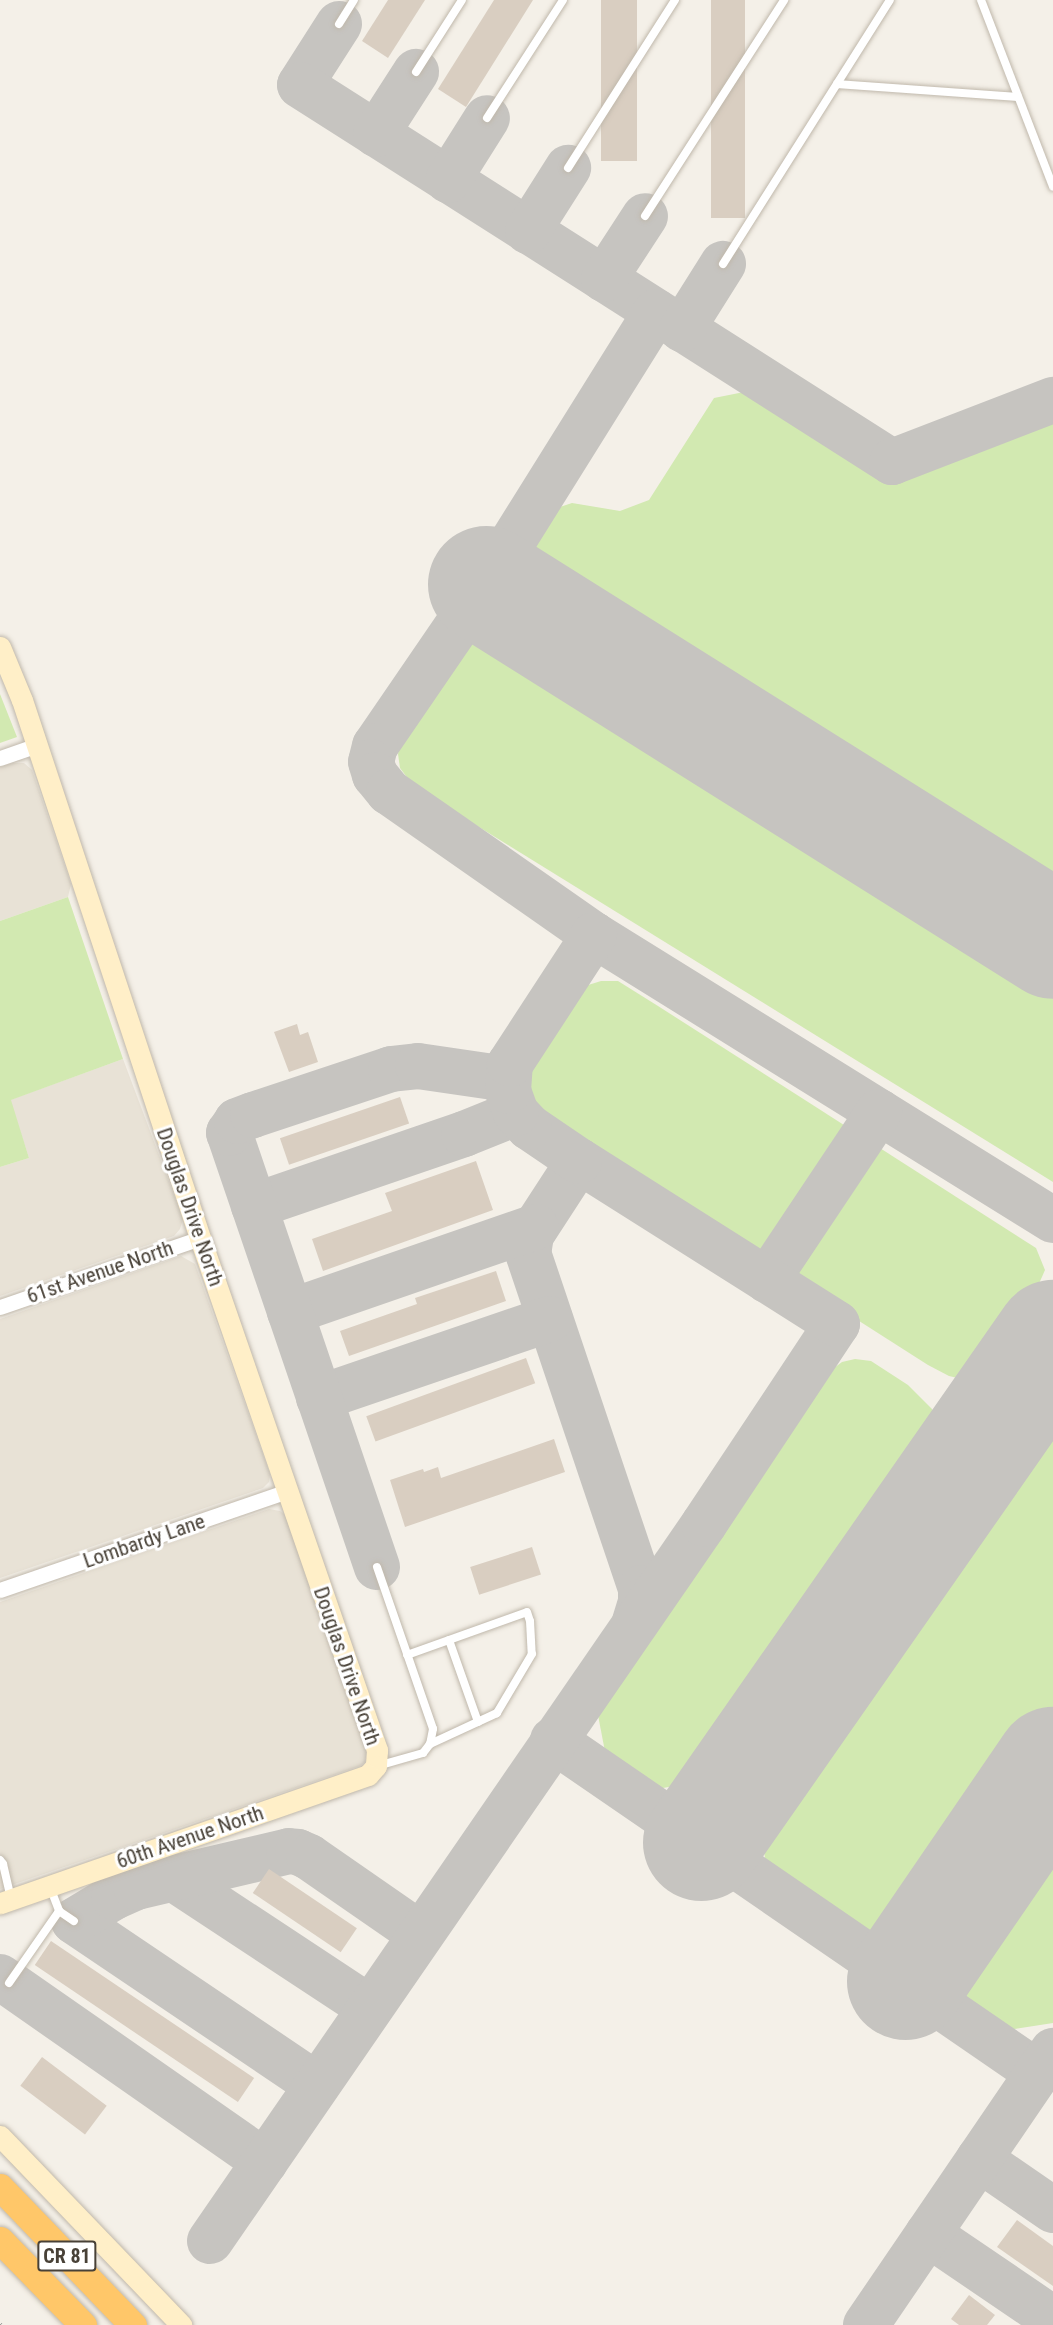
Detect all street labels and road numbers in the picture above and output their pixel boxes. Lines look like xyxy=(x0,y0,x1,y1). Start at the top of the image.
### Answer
street label: Douglas Drive North xyxy=(151,1124,229,1290)
street label: 61st Avenue North xyxy=(23,1235,177,1309)
street label: Lombardy Lane xyxy=(80,1508,208,1574)
street label: Douglas Drive North xyxy=(308,1583,386,1749)
street label: 60th Avenue North xyxy=(113,1800,267,1874)
road number: CR 81 xyxy=(37,2239,97,2273)

